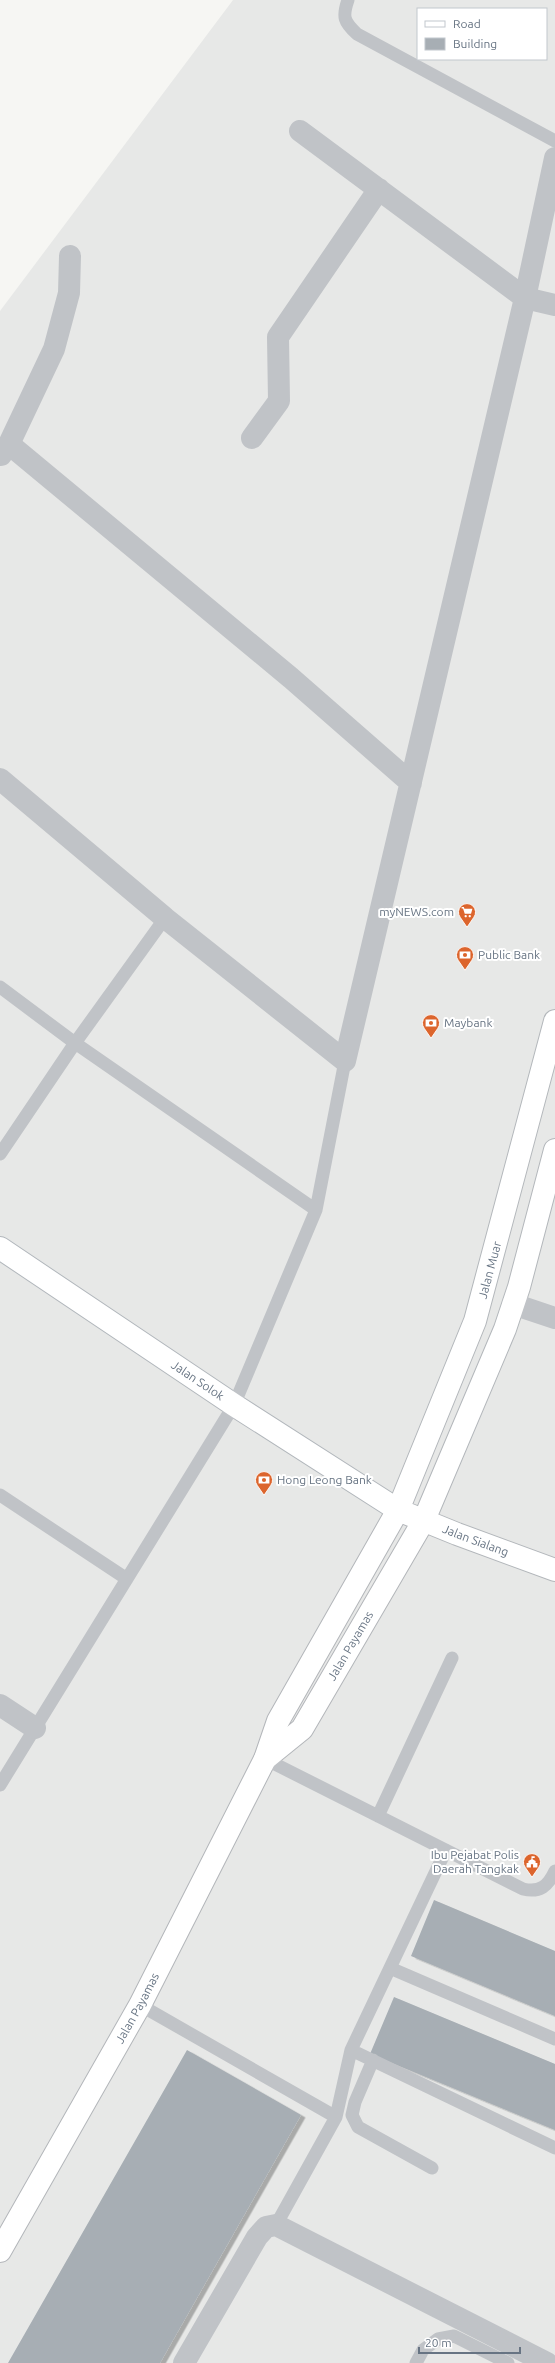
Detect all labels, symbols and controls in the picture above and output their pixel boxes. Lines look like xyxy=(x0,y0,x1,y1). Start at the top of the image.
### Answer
legend xyxy=(417,8,547,60)
text: Road xyxy=(453,17,481,30)
text: Building xyxy=(453,37,497,50)
supermarket icon: myNEWS.com xyxy=(457,902,477,927)
place label: myNEWS.com xyxy=(379,905,454,918)
bank icon: Public Bank xyxy=(455,945,475,970)
place label: Public Bank xyxy=(478,948,540,961)
bank icon: Maybank xyxy=(421,1013,441,1038)
place label: Maybank xyxy=(444,1016,492,1029)
street label: Jalan Muar xyxy=(476,1239,504,1300)
street label: Jalan Solok xyxy=(169,1358,227,1402)
bank icon: Hong Leong Bank xyxy=(254,1470,274,1495)
place label: Hong Leong Bank xyxy=(277,1473,372,1486)
street label: Jalan Sialang xyxy=(441,1522,511,1558)
street label: Jalan Payamas xyxy=(325,1609,375,1682)
place label: Ibu Pejabat Polis Daerah Tangkak xyxy=(431,1848,519,1875)
public building icon: Ibu Pejabat Polis Daerah Tangkak xyxy=(522,1852,542,1877)
street label: Jalan Payamas xyxy=(113,1971,161,2045)
scale bar xyxy=(419,2329,520,2355)
text: 20 m xyxy=(425,2336,452,2349)

